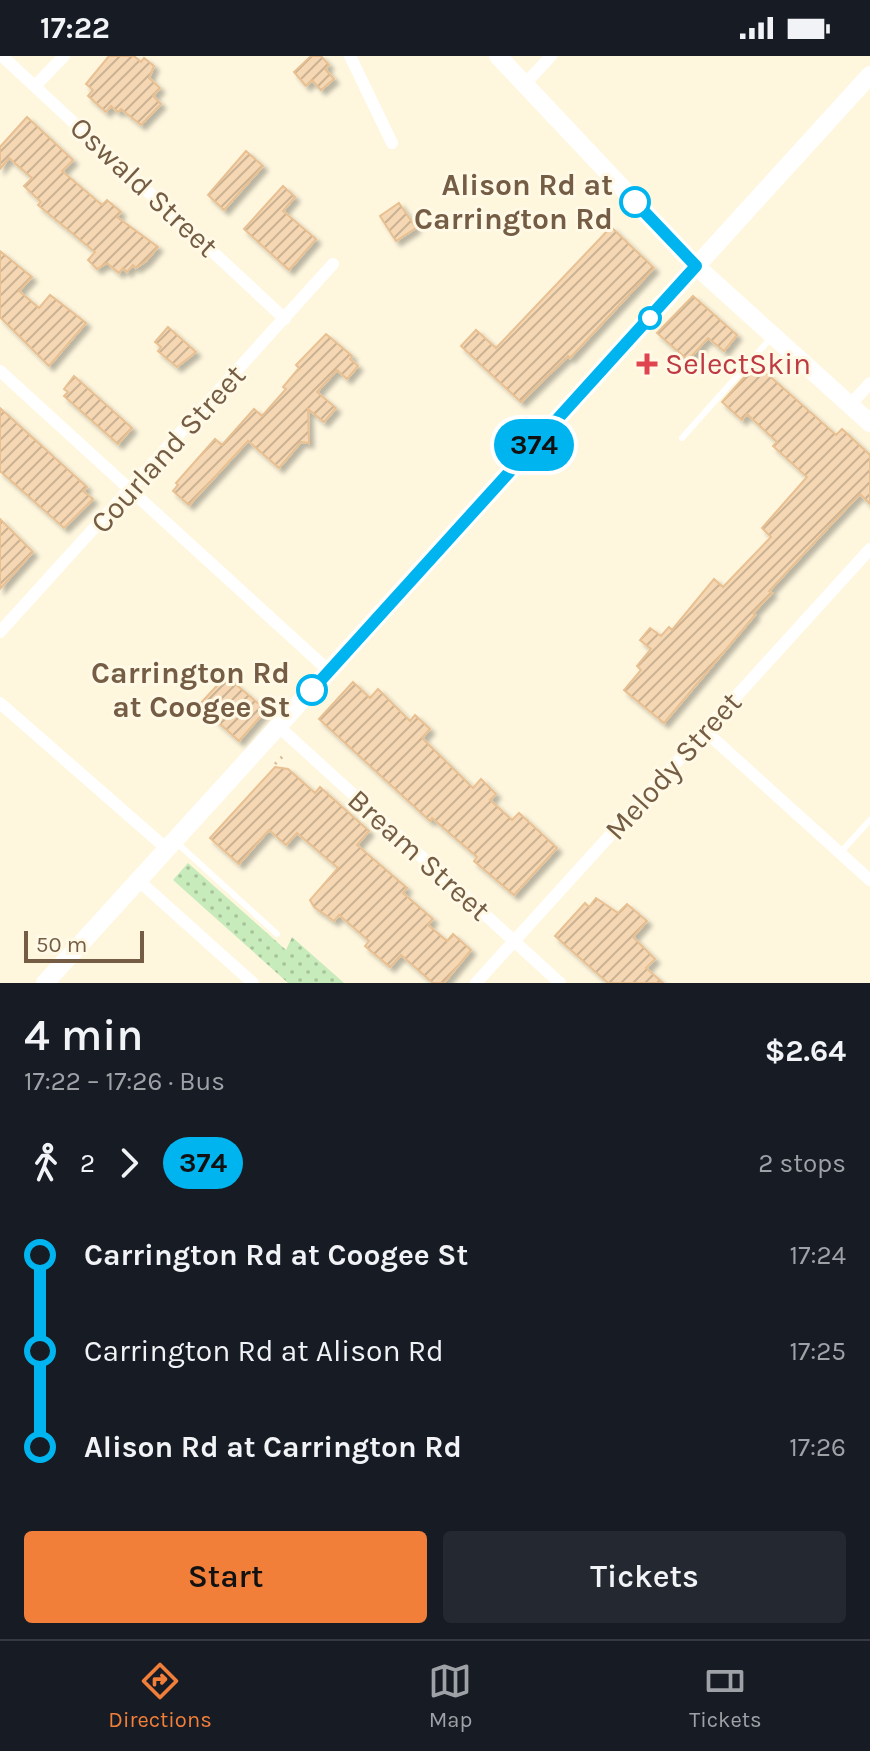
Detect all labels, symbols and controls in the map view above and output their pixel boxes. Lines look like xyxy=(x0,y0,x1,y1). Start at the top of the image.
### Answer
text: 17:22 xyxy=(40,10,110,46)
street label: Oswald Street xyxy=(63,109,225,265)
place label: Alison Rd at Carrington Rd xyxy=(414,167,613,237)
marker: Alison Rd at Carrington Rd xyxy=(620,187,650,217)
unlabelled marker xyxy=(639,307,661,329)
place label: SelectSkin xyxy=(665,346,811,382)
marker: SelectSkin xyxy=(636,353,658,375)
street label: Courland Street xyxy=(83,357,253,541)
line badge: 374 xyxy=(488,419,580,471)
text: 374 xyxy=(510,428,558,461)
place label: Carrington Rd at Coogee St xyxy=(91,655,290,725)
marker: Carrington Rd at Coogee St xyxy=(297,675,327,705)
street label: Melody Street xyxy=(597,685,749,847)
street label: Bream Street xyxy=(340,782,498,928)
scale bar xyxy=(24,927,144,963)
text: 50 m xyxy=(36,932,87,958)
text: 4 min xyxy=(24,1010,144,1061)
text: $2.64 xyxy=(765,1033,846,1069)
text: 17:22 – 17:26 · Bus xyxy=(24,1066,225,1097)
icon: walk xyxy=(24,1141,68,1185)
icon: forward xyxy=(107,1141,151,1185)
text: 374 xyxy=(179,1146,227,1179)
text: 2 xyxy=(80,1148,95,1179)
text: 2 stops xyxy=(758,1148,846,1179)
text: Carrington Rd at Coogee St xyxy=(84,1237,468,1273)
text: 17:24 xyxy=(790,1240,846,1271)
text: Carrington Rd at Alison Rd xyxy=(84,1333,444,1369)
text: 17:25 xyxy=(789,1336,846,1367)
text: Alison Rd at Carrington Rd xyxy=(84,1429,462,1465)
text: 17:26 xyxy=(789,1432,846,1463)
button: Start xyxy=(24,1531,427,1623)
button: Tickets xyxy=(443,1531,846,1623)
tab: Directions xyxy=(108,1659,212,1733)
tab: Map xyxy=(428,1659,472,1733)
tab: Tickets xyxy=(689,1659,762,1733)

